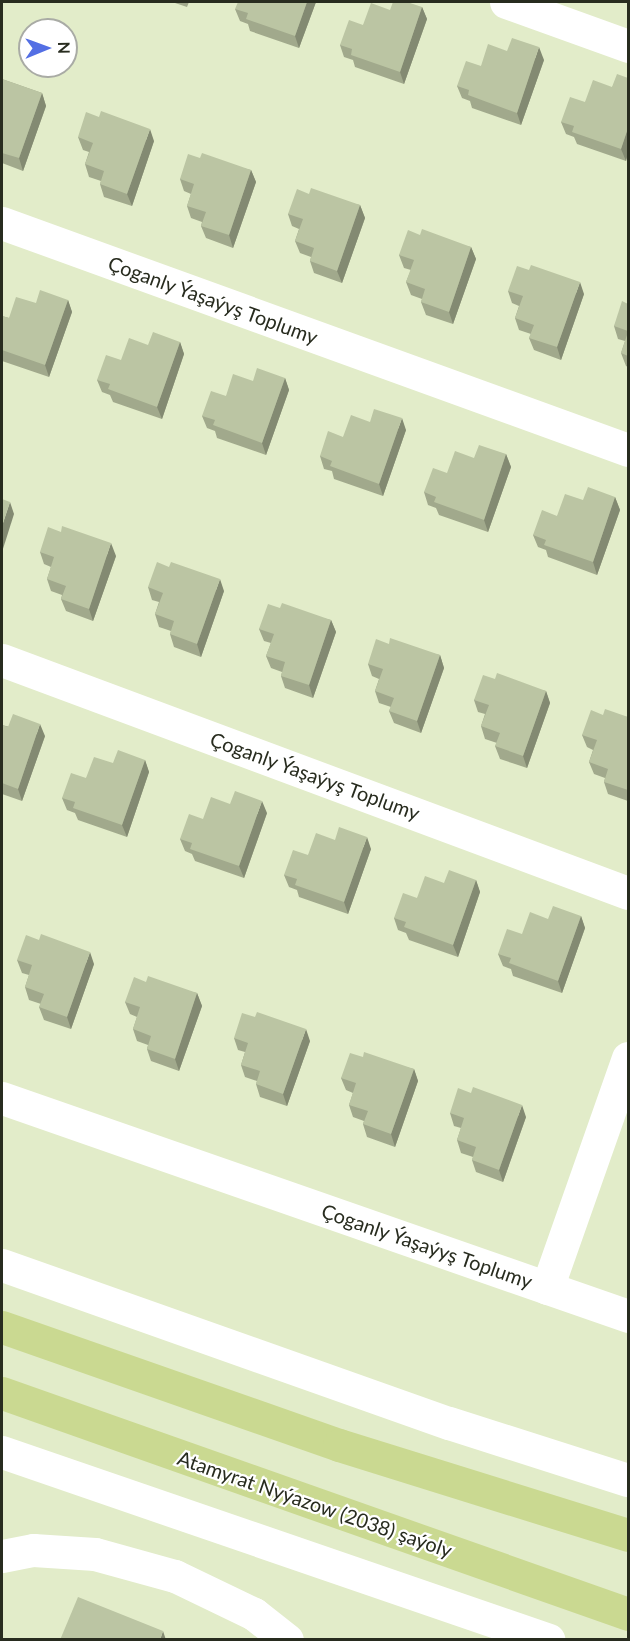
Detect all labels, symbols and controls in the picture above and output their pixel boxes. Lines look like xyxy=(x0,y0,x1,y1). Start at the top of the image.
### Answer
north arrow xyxy=(18,18,78,78)
text: N xyxy=(55,41,74,54)
street label: Çoganly Ýaşaýyş Toplumy xyxy=(104,251,322,349)
street label: Çoganly Ýaşaýyş Toplumy xyxy=(206,727,424,825)
street label: Çoganly Ýaşaýyş Toplumy xyxy=(318,1198,536,1294)
street label: Atamyrat Nyýazow (2038) şaýoly xyxy=(174,1446,456,1562)

